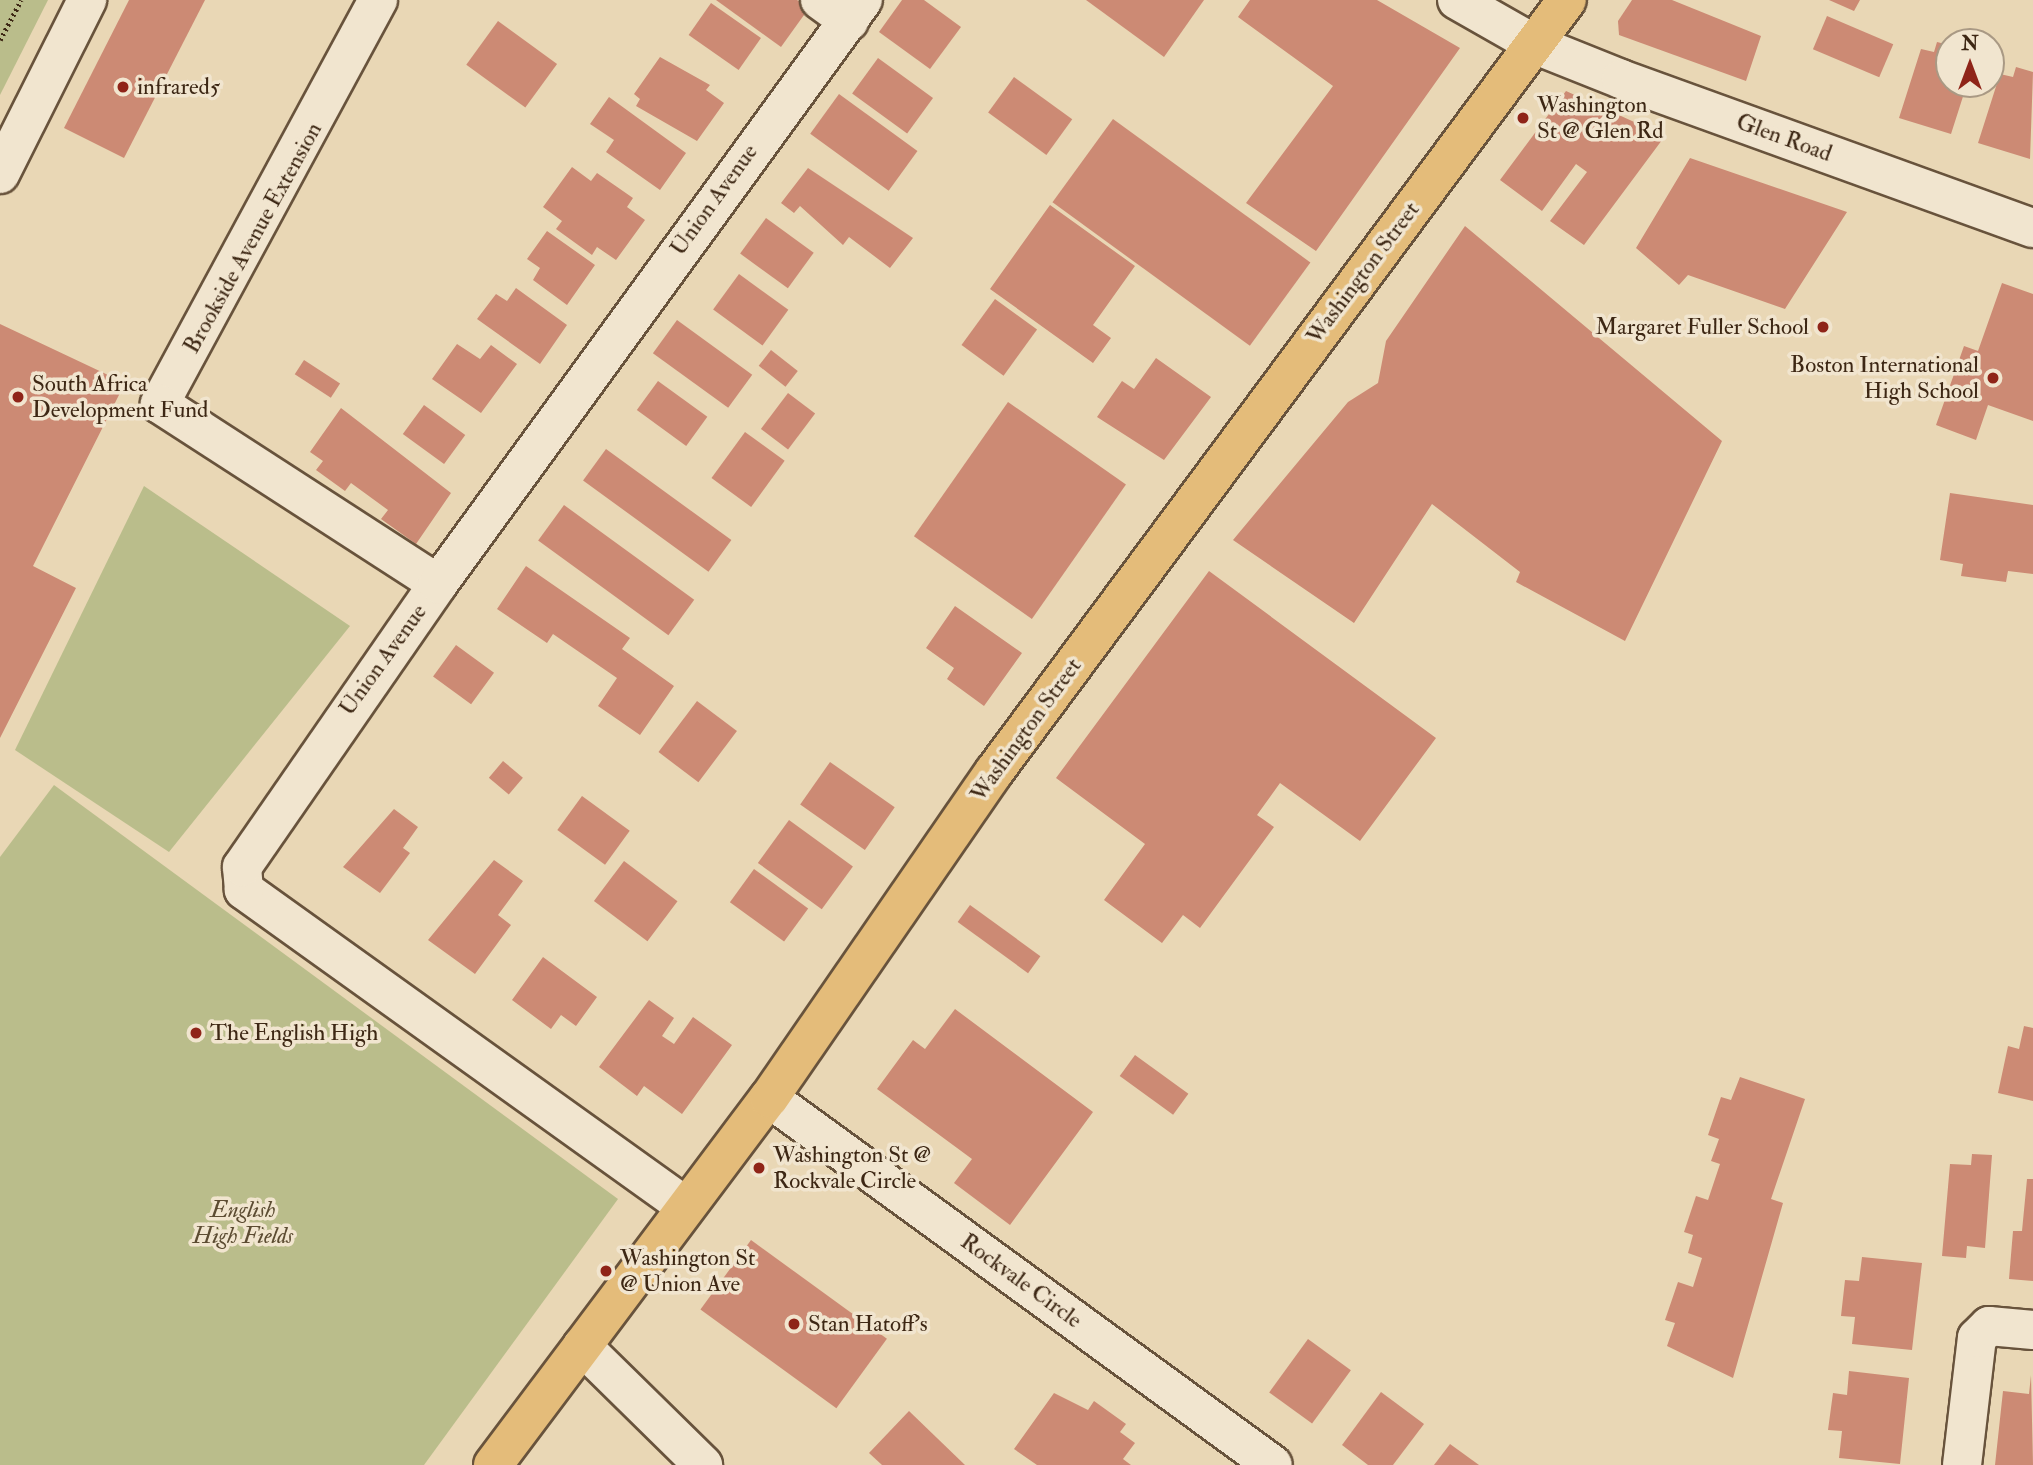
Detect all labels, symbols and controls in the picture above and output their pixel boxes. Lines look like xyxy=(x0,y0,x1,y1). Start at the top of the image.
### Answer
north arrow xyxy=(1935,28,2005,98)
text: N xyxy=(1961,32,1979,56)
place label: infrared5 xyxy=(137,73,220,101)
marker: infrared5 xyxy=(115,79,131,95)
place label: Washington St @ Glen Rd xyxy=(1537,91,1664,145)
street label: Glen Road xyxy=(1733,108,1835,168)
marker: Washington St @ Glen Rd xyxy=(1515,110,1531,126)
street label: Brookside Avenue Extension xyxy=(178,118,328,358)
street label: Union Avenue xyxy=(664,139,764,261)
street label: Washington Street xyxy=(1301,197,1425,349)
place label: Margaret Fuller School xyxy=(1595,313,1809,341)
marker: Margaret Fuller School xyxy=(1815,319,1831,335)
place label: Boston International High School xyxy=(1790,351,1979,405)
place label: South Africa Development Fund xyxy=(32,370,208,424)
marker: Boston International High School xyxy=(1985,370,2001,386)
marker: South Africa Development Fund xyxy=(10,389,26,405)
street label: Union Avenue xyxy=(333,599,433,721)
street label: Washington Street xyxy=(965,653,1087,807)
place label: The English High xyxy=(210,1019,378,1047)
marker: The English High xyxy=(188,1025,204,1041)
place label: Washington St @ Rockvale Circle xyxy=(773,1141,931,1195)
marker: Washington St @ Rockvale Circle xyxy=(751,1160,767,1176)
park label: English High Fields xyxy=(193,1196,293,1250)
street label: Rockvale Circle xyxy=(955,1228,1087,1334)
place label: Washington St @ Union Ave xyxy=(620,1244,755,1298)
marker: Washington St @ Union Ave xyxy=(598,1263,614,1279)
place label: Stan Hatoff's xyxy=(808,1310,928,1338)
marker: Stan Hatoff's xyxy=(786,1316,802,1332)

